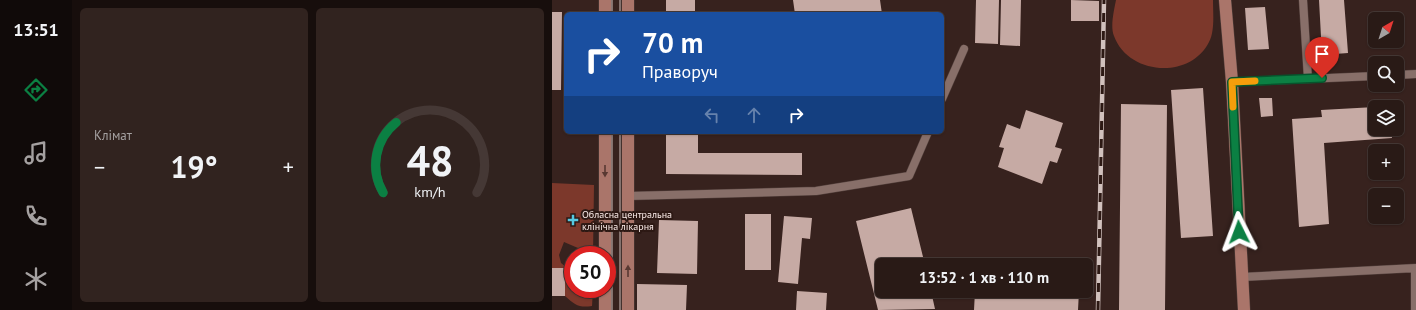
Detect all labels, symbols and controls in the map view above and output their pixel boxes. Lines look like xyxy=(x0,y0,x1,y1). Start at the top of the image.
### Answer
north arrow xyxy=(1368,12,1404,48)
map controls xyxy=(1368,12,1404,224)
text: 13:51 xyxy=(13,18,59,41)
text: 70 m xyxy=(642,24,703,61)
icon: right xyxy=(576,28,628,80)
pin xyxy=(1305,37,1339,78)
icon: arrive xyxy=(1311,43,1333,65)
button: search xyxy=(1368,56,1404,92)
text: Праворуч xyxy=(642,60,718,83)
icon: directions xyxy=(22,76,50,104)
button: layers xyxy=(1368,100,1404,136)
icon: left xyxy=(701,104,723,126)
icon: ahead xyxy=(743,104,765,126)
icon: right xyxy=(785,104,807,126)
text: Клімат xyxy=(94,127,132,144)
text: 48 xyxy=(406,134,454,187)
icon: music xyxy=(22,139,50,167)
button: + xyxy=(1368,144,1404,180)
text: 19° xyxy=(170,147,218,186)
text: − xyxy=(94,153,105,181)
text: + xyxy=(283,153,294,181)
one-way arrow xyxy=(602,165,608,178)
text: km/h xyxy=(414,182,446,201)
button: − xyxy=(1368,188,1404,224)
icon: phone xyxy=(22,202,50,230)
place label: Обласна центральна клінічна лікарня xyxy=(582,208,672,233)
position arrow xyxy=(1218,211,1260,253)
marker: Обласна центральна клінічна лікарня xyxy=(567,214,579,226)
speed limit sign: 50 xyxy=(564,246,616,298)
one-way arrow xyxy=(625,264,631,277)
icon: climate xyxy=(22,265,50,293)
text: 13:52 · 1 хв · 110 m xyxy=(919,268,1049,287)

